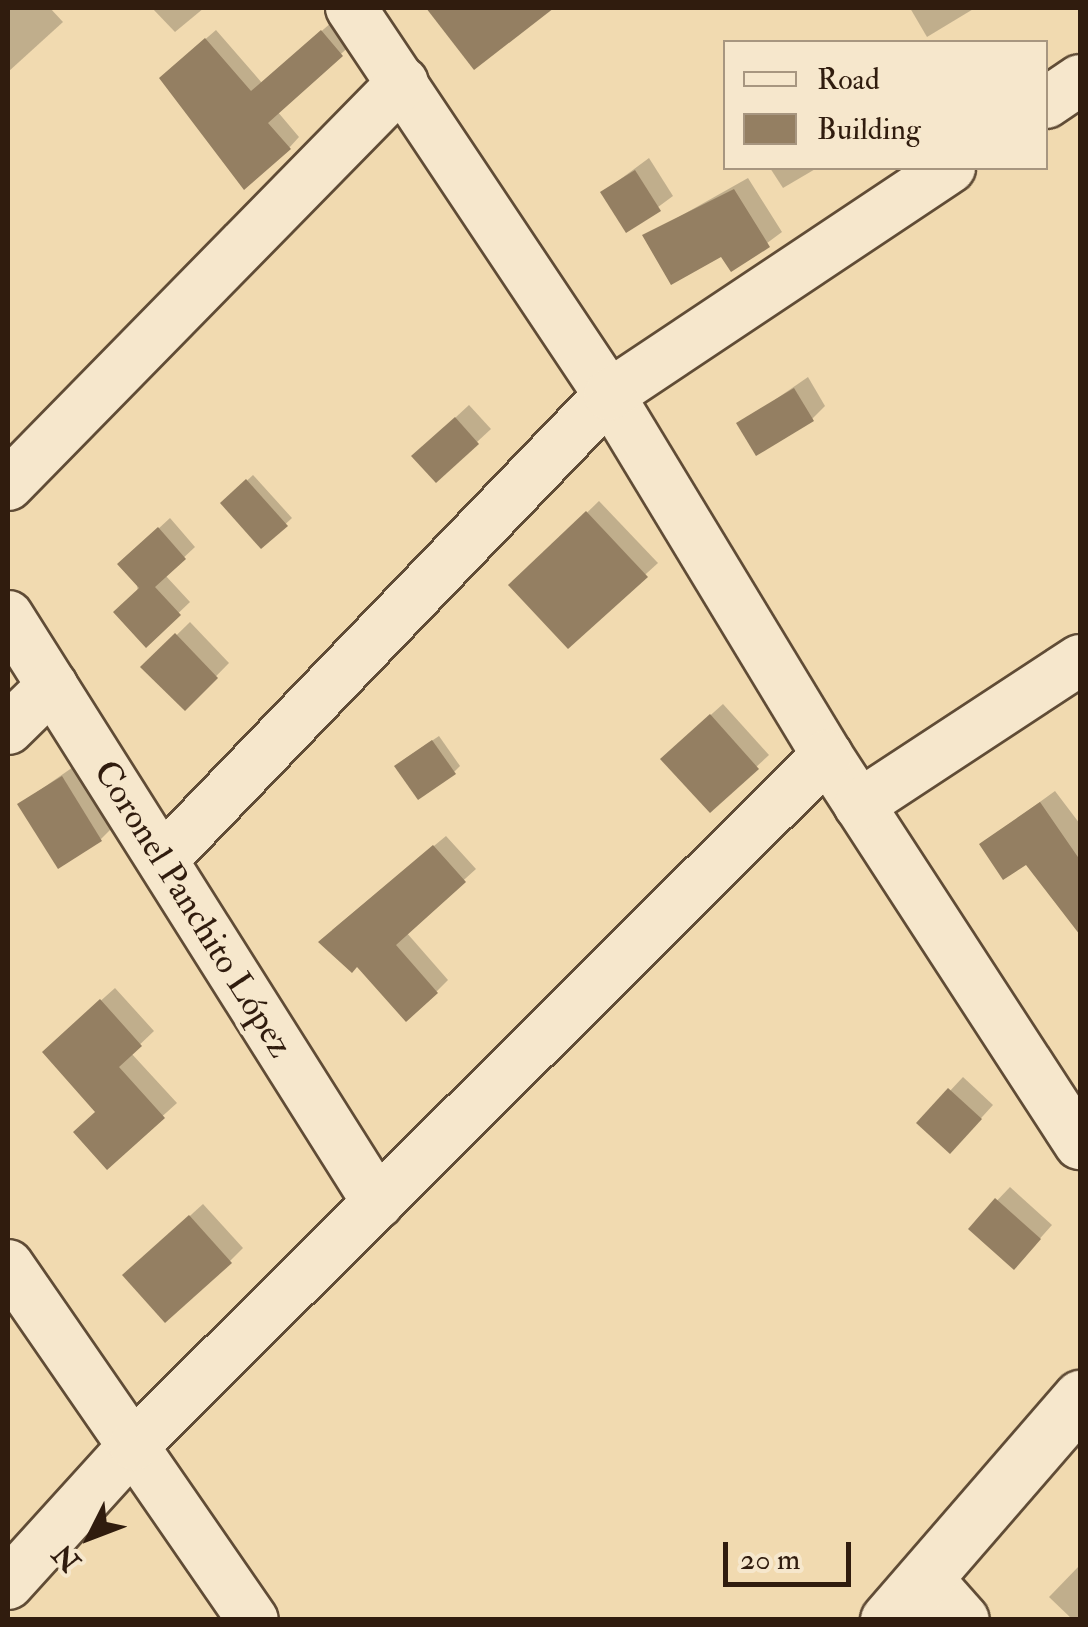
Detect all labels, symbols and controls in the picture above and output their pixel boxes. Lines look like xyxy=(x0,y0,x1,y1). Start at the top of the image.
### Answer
legend xyxy=(723,40,1048,170)
text: Road xyxy=(817,61,880,98)
text: Building xyxy=(817,111,921,148)
street label: Coronel Panchito López xyxy=(85,753,301,1065)
north arrow xyxy=(40,1487,140,1587)
scale bar xyxy=(728,1522,856,1584)
text: N xyxy=(46,1536,89,1578)
text: 20 m xyxy=(740,1541,800,1578)

